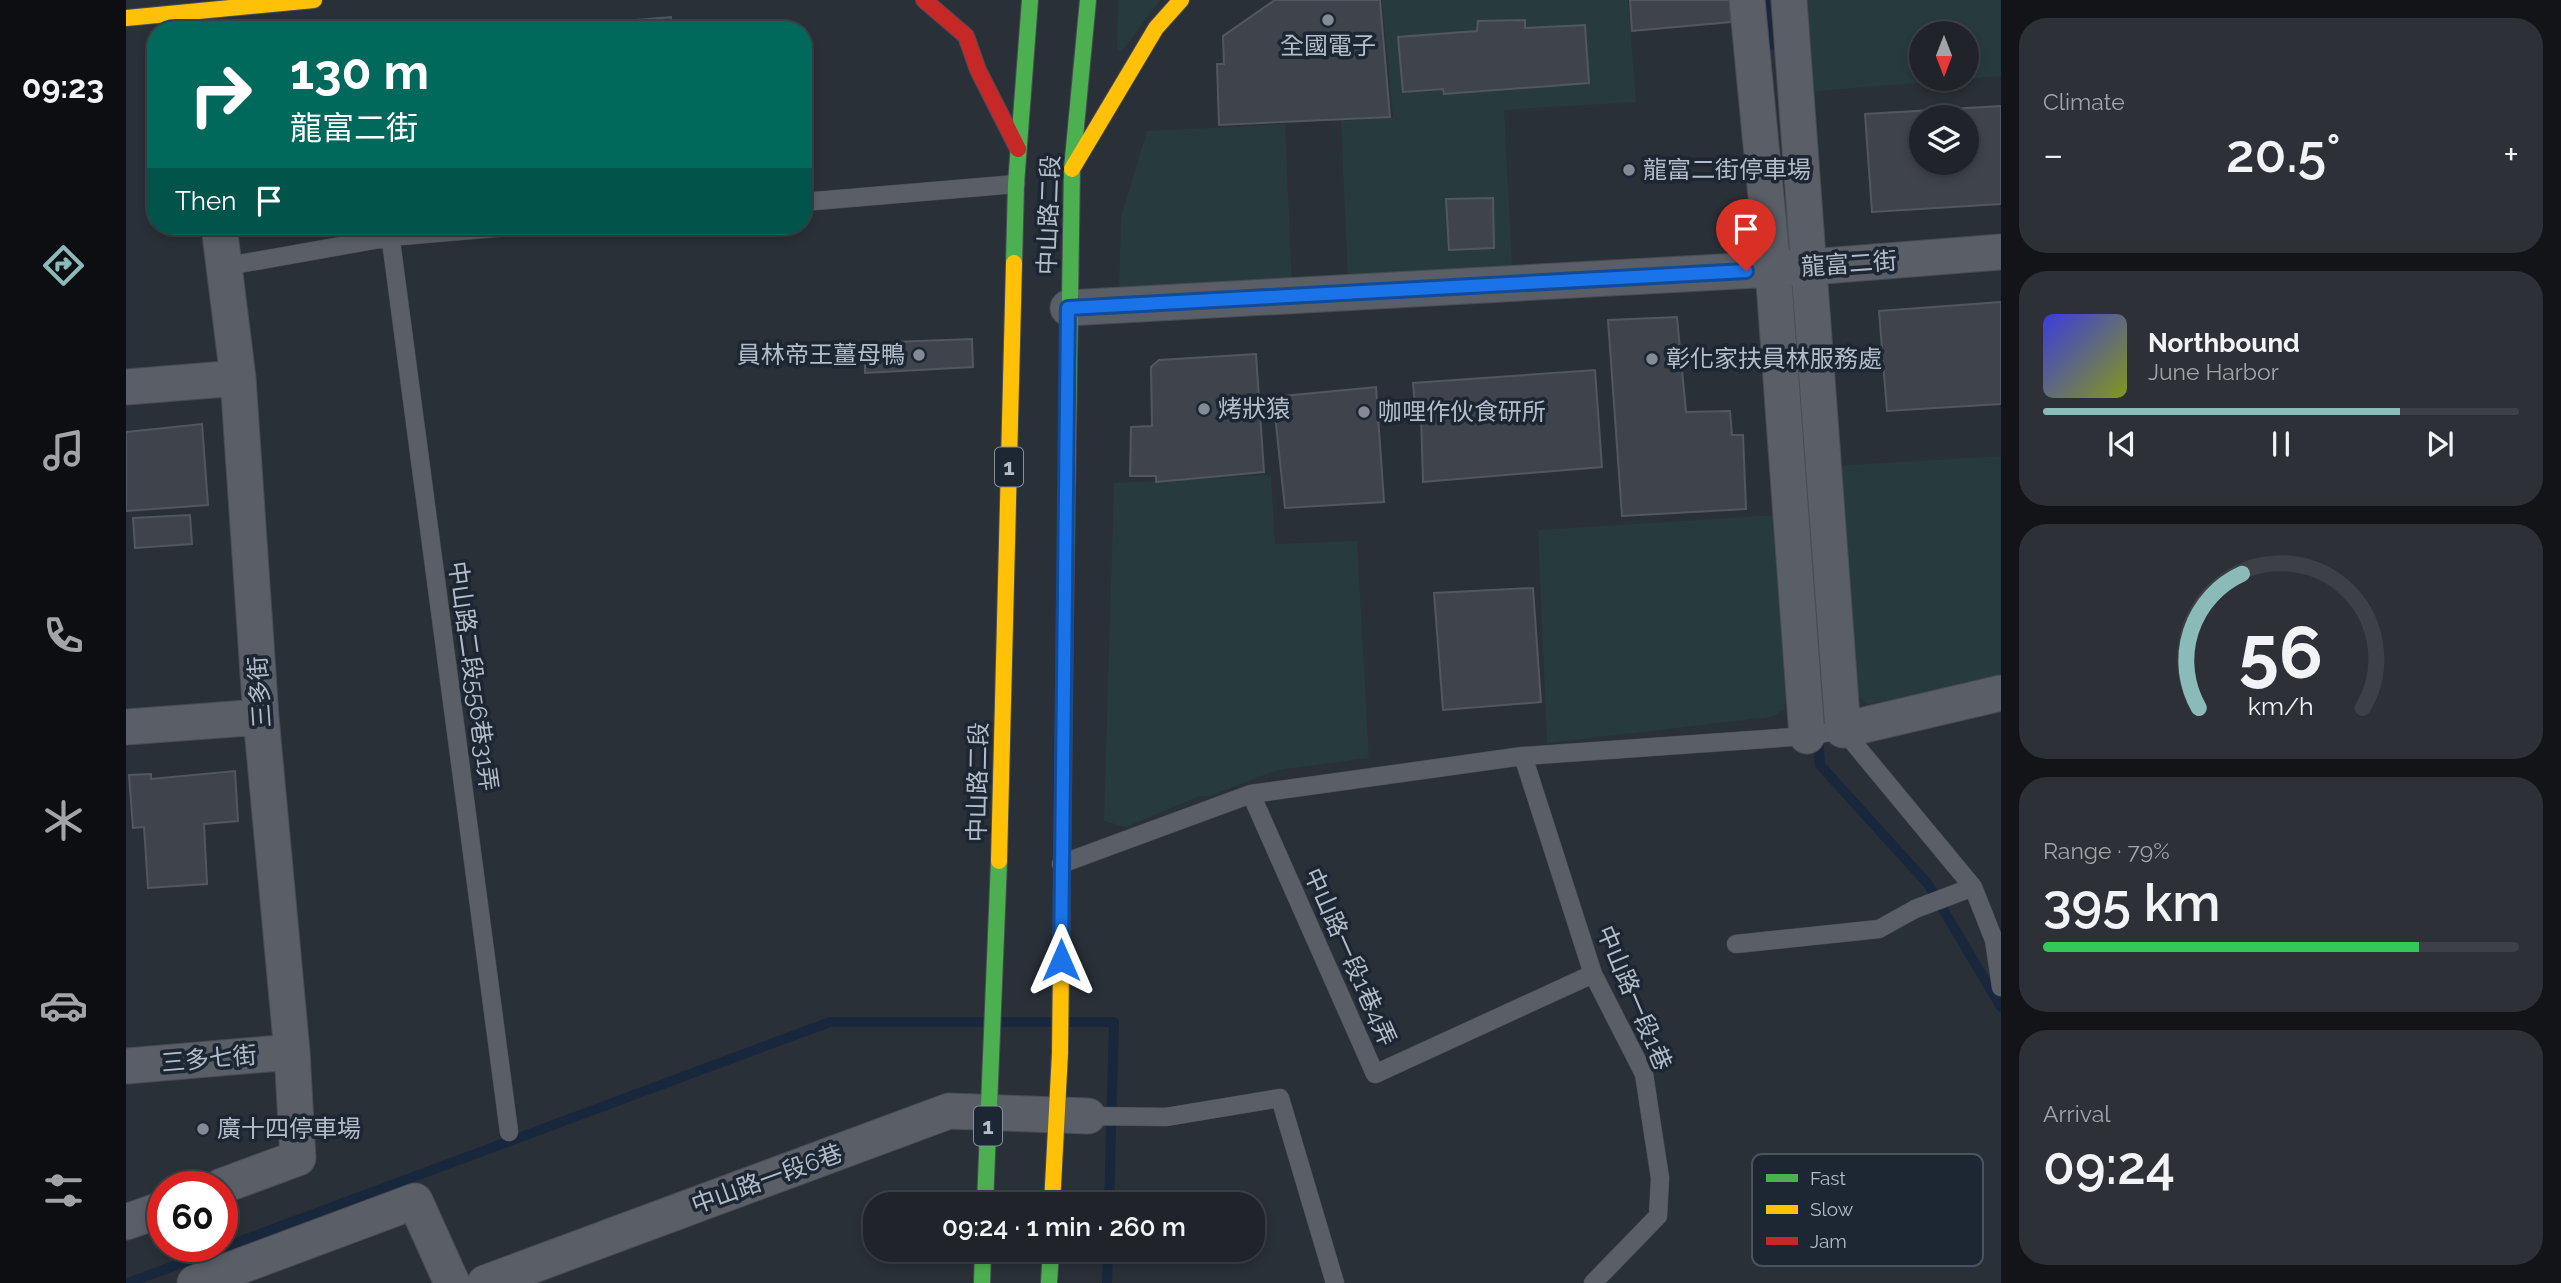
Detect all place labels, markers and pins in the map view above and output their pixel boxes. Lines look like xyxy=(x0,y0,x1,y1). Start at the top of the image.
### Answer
marker: 全國電子 xyxy=(1320,12,1336,28)
place label: 全國電子 xyxy=(1280,31,1376,60)
place label: 龍富二街停車場 xyxy=(1643,155,1811,184)
marker: 龍富二街停車場 xyxy=(1621,162,1637,178)
pin xyxy=(1716,199,1776,271)
place label: 員林帝王薑母鴨 xyxy=(737,340,905,369)
place label: 彰化家扶員林服務處 xyxy=(1666,344,1882,373)
marker: 員林帝王薑母鴨 xyxy=(911,347,927,363)
marker: 彰化家扶員林服務處 xyxy=(1644,351,1660,367)
place label: 烤狀猿 xyxy=(1218,394,1290,423)
place label: 咖哩作伙食研所 xyxy=(1378,397,1546,426)
marker: 烤狀猿 xyxy=(1196,401,1212,417)
marker: 咖哩作伙食研所 xyxy=(1356,404,1372,420)
place label: 廣十四停車場 xyxy=(217,1114,361,1143)
marker: 廣十四停車場 xyxy=(195,1121,211,1137)

